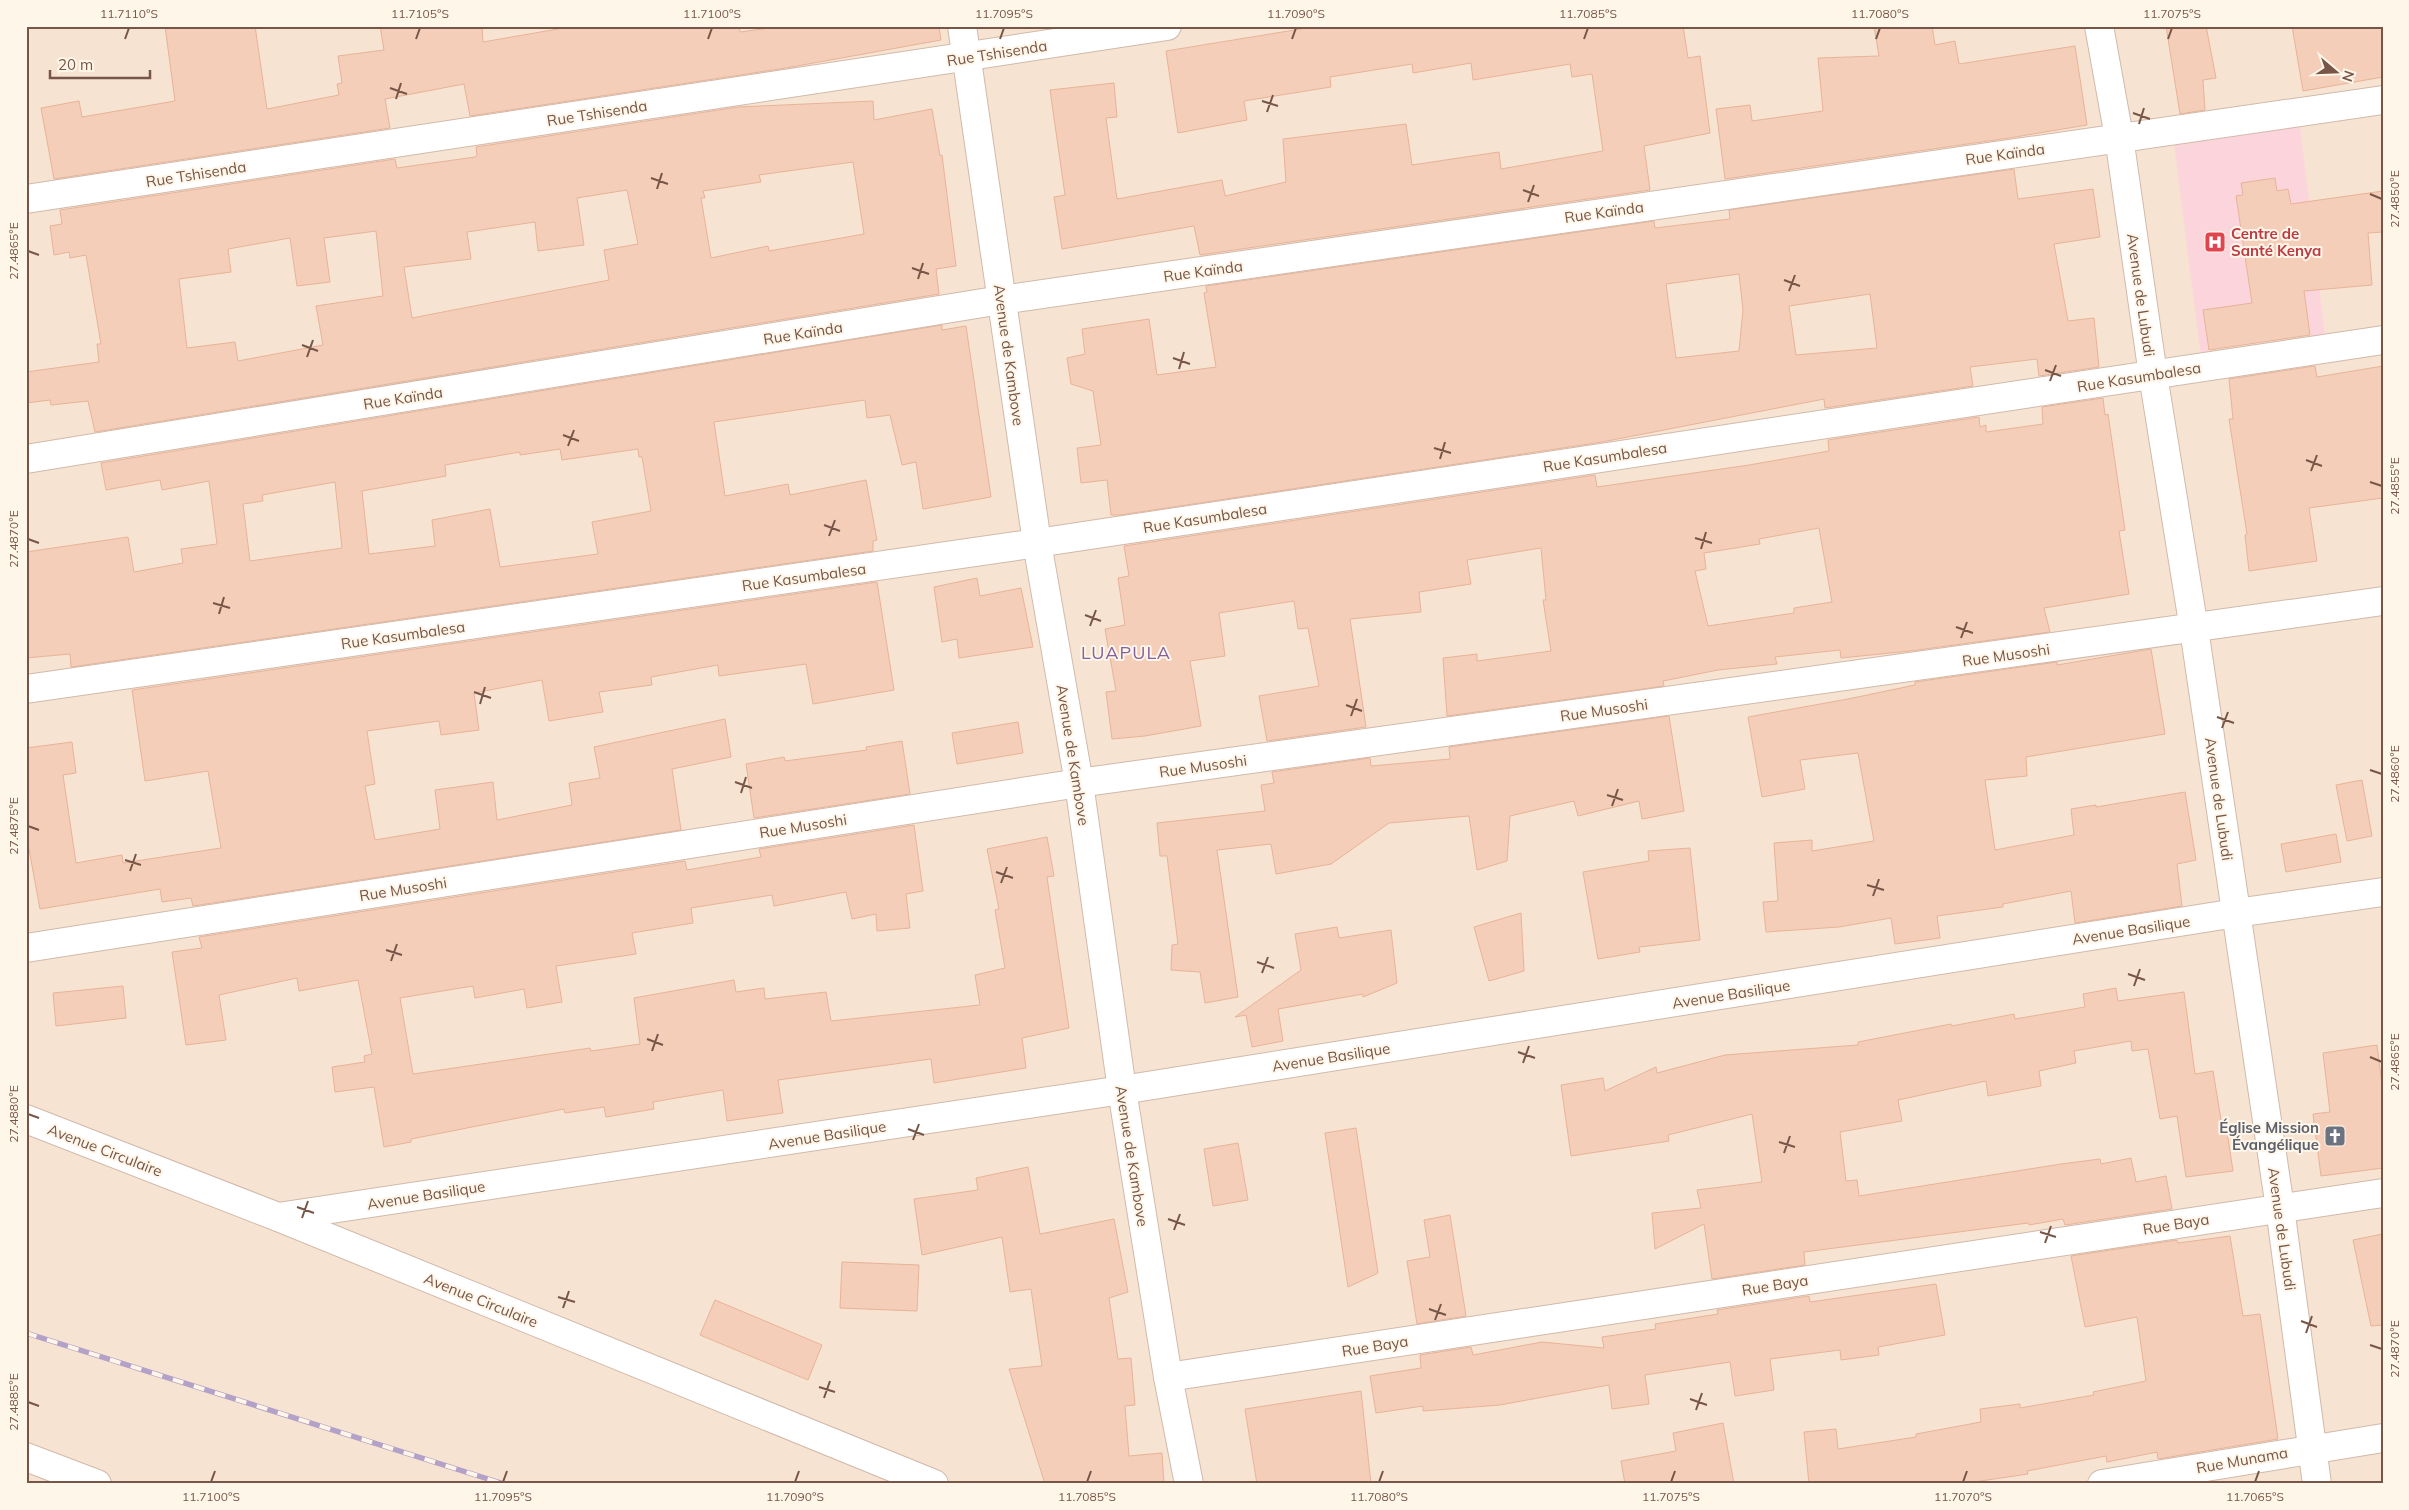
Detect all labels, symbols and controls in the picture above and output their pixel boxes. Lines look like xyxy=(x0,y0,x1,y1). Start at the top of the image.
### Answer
text: 11.7110°S xyxy=(100,6,158,21)
text: 11.7105°S xyxy=(391,6,449,21)
text: 11.7100°S xyxy=(683,6,741,21)
text: 11.7095°S xyxy=(975,6,1033,21)
text: 11.7090°S xyxy=(1267,6,1325,21)
text: 11.7085°S xyxy=(1559,6,1617,21)
text: 11.7080°S xyxy=(1851,6,1909,21)
text: 11.7075°S xyxy=(2143,6,2201,21)
street label: Rue Tshisenda xyxy=(946,36,1048,70)
scale bar xyxy=(50,48,150,80)
north arrow xyxy=(2312,48,2362,98)
text: 20 m xyxy=(58,55,93,74)
text: N xyxy=(2338,68,2359,84)
street label: Rue Tshisenda xyxy=(546,96,648,130)
street label: Rue Kaïnda xyxy=(1964,139,2046,169)
street label: Rue Tshisenda xyxy=(145,157,247,191)
text: 27.4850°E xyxy=(2387,170,2402,228)
street label: Rue Kaïnda xyxy=(1563,197,1645,227)
text: 27.4865°E xyxy=(6,222,21,280)
place label: Centre de Santé Kenya xyxy=(2231,224,2321,260)
hospital icon: Centre de Santé Kenya xyxy=(2203,230,2227,254)
street label: Avenue de Lubudi xyxy=(2123,232,2159,358)
street label: Rue Kaïnda xyxy=(1162,256,1244,286)
street label: Avenue de Kambove xyxy=(990,283,1028,427)
street label: Rue Kaïnda xyxy=(762,317,844,349)
street label: Rue Kasumbalesa xyxy=(2076,358,2202,396)
street label: Rue Kaïnda xyxy=(362,382,444,414)
street label: Rue Kasumbalesa xyxy=(1542,438,1668,476)
text: 27.4855°E xyxy=(2387,457,2402,515)
street label: Rue Kasumbalesa xyxy=(1142,499,1268,537)
text: 27.4870°E xyxy=(6,510,21,568)
street label: Rue Kasumbalesa xyxy=(741,559,867,595)
street label: Rue Kasumbalesa xyxy=(340,617,466,653)
street label: Rue Musoshi xyxy=(1961,639,2051,671)
district label: LUAPULA xyxy=(1081,641,1171,664)
street label: Avenue de Kambove xyxy=(1052,683,1094,827)
street label: Rue Musoshi xyxy=(1559,694,1649,726)
street label: Avenue de Lubudi xyxy=(2201,736,2237,862)
text: 27.4860°E xyxy=(2387,745,2402,803)
street label: Rue Musoshi xyxy=(1158,750,1248,782)
text: 27.4875°E xyxy=(6,797,21,855)
street label: Rue Musoshi xyxy=(758,810,848,842)
street label: Rue Musoshi xyxy=(358,873,448,905)
street label: Avenue Basilique xyxy=(2071,911,2191,949)
street label: Avenue Basilique xyxy=(1671,975,1791,1013)
text: 27.4865°E xyxy=(2387,1033,2402,1091)
street label: Avenue Basilique xyxy=(1271,1038,1391,1076)
street label: Avenue de Kambove xyxy=(1111,1084,1153,1228)
text: 27.4880°E xyxy=(6,1085,21,1143)
street label: Avenue Basilique xyxy=(767,1116,887,1154)
place label: Église Mission Évangélique xyxy=(2219,1118,2319,1154)
street label: Avenue Circulaire xyxy=(45,1119,165,1181)
church icon: Église Mission Évangélique xyxy=(2323,1124,2347,1148)
street label: Avenue de Lubudi xyxy=(2264,1166,2300,1292)
street label: Avenue Basilique xyxy=(366,1176,486,1214)
street label: Rue Baya xyxy=(2141,1209,2211,1239)
street label: Avenue Circulaire xyxy=(421,1269,541,1331)
street label: Rue Baya xyxy=(1740,1270,1810,1300)
text: 27.4870°E xyxy=(2387,1320,2402,1378)
street label: Rue Baya xyxy=(1340,1331,1410,1361)
text: 27.4885°E xyxy=(6,1373,21,1431)
street label: Rue Munama xyxy=(2195,1443,2289,1477)
text: 11.7100°S xyxy=(182,1489,240,1504)
text: 11.7095°S xyxy=(474,1489,532,1504)
text: 11.7090°S xyxy=(766,1489,824,1504)
text: 11.7085°S xyxy=(1058,1489,1116,1504)
text: 11.7080°S xyxy=(1350,1489,1408,1504)
text: 11.7075°S xyxy=(1642,1489,1700,1504)
text: 11.7070°S xyxy=(1934,1489,1992,1504)
text: 11.7065°S xyxy=(2226,1489,2284,1504)

